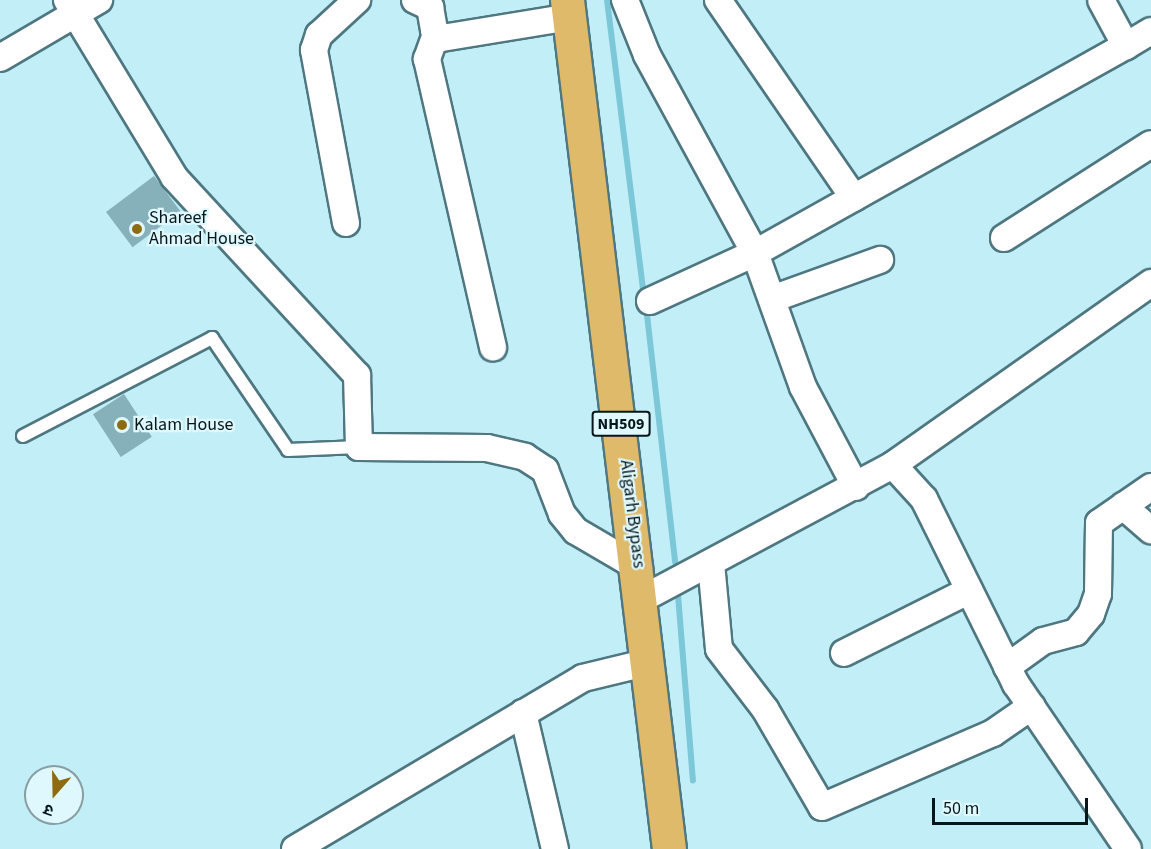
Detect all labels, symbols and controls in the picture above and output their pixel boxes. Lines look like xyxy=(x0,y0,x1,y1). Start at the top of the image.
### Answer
place label: Shareef Ahmad House xyxy=(149,208,254,250)
marker: Shareef Ahmad House xyxy=(130,222,144,236)
road number: NH509 xyxy=(591,411,651,437)
place label: Kalam House xyxy=(134,414,233,436)
marker: Kalam House xyxy=(115,418,129,432)
street label: Aligarh Bypass xyxy=(615,459,649,569)
north arrow xyxy=(24,765,84,825)
scale bar xyxy=(935,786,1091,824)
text: 50 m xyxy=(943,796,979,821)
text: उ xyxy=(40,798,57,822)

